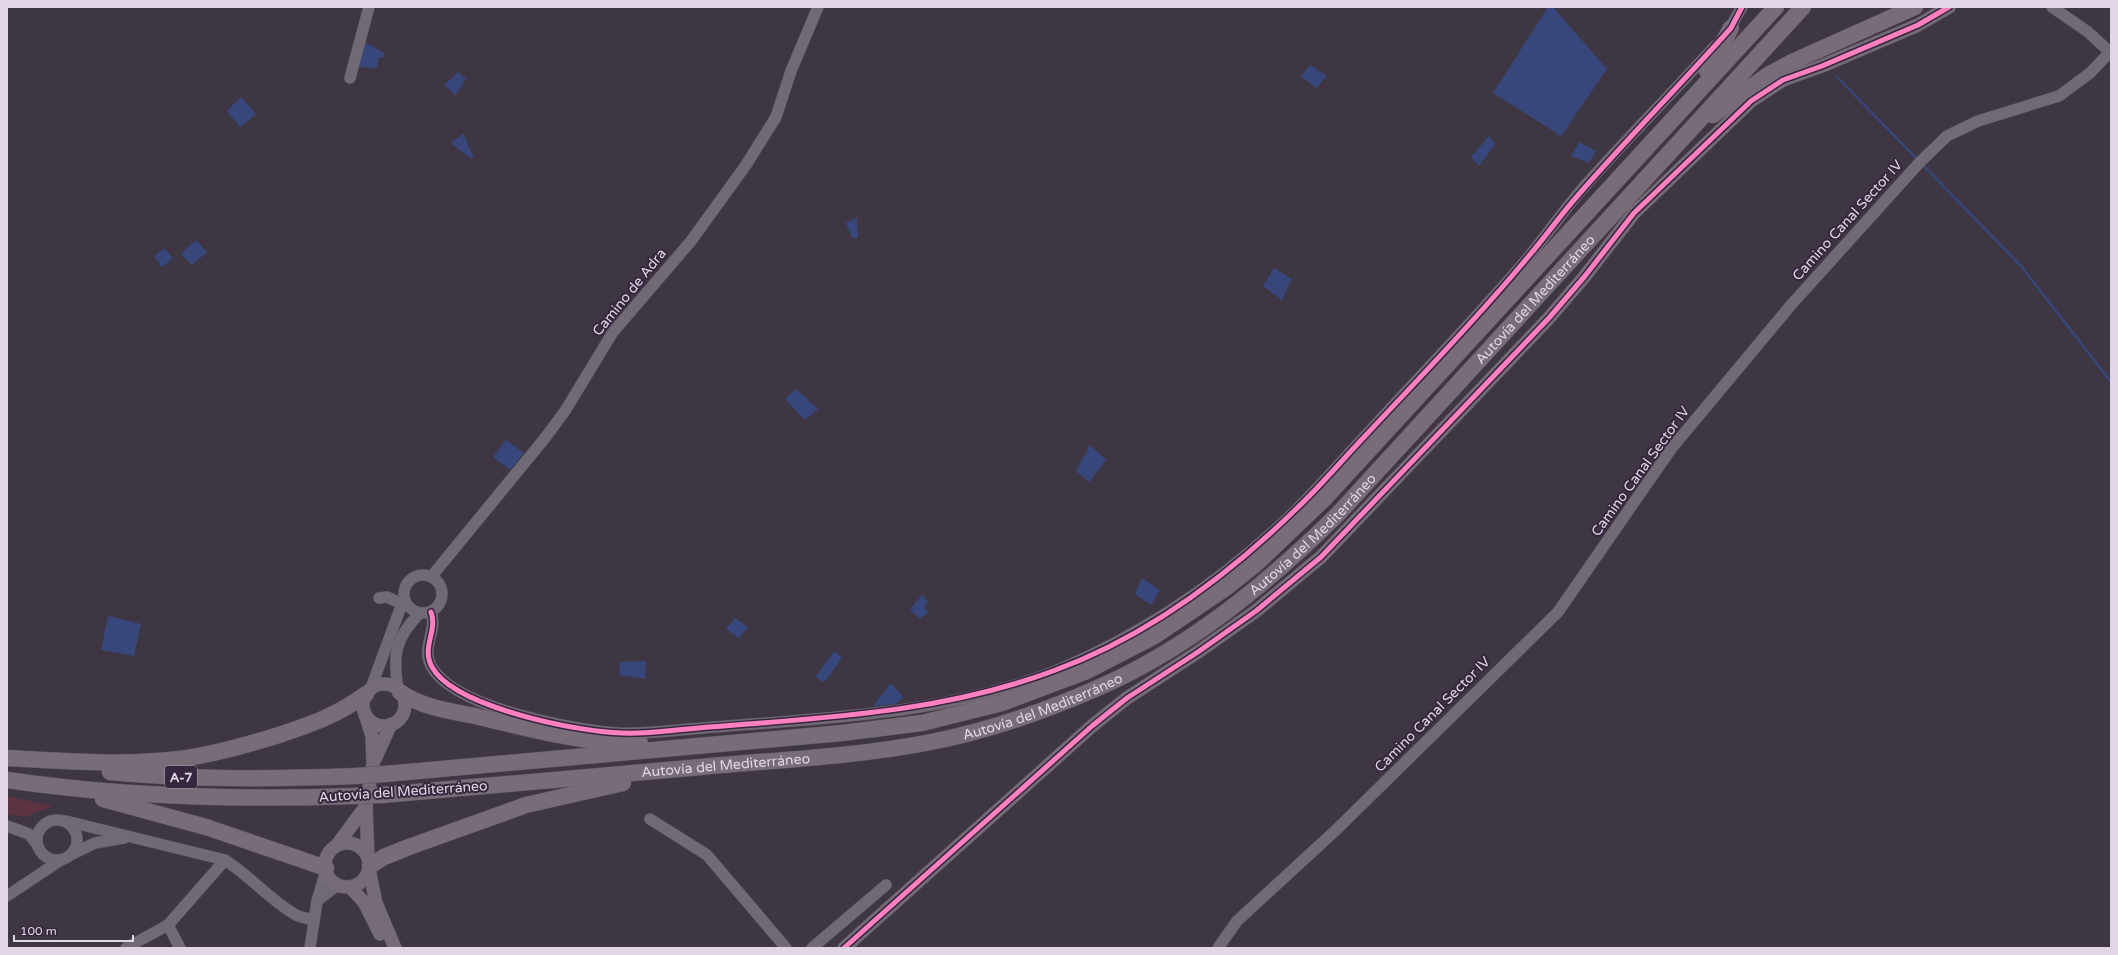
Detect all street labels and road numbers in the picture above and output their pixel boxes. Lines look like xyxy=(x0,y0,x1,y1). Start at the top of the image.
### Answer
street label: Camino Canal Sector IV xyxy=(1789,156,1906,284)
street label: Autovía del Mediterráneo xyxy=(1472,231,1599,368)
street label: Camino de Adra xyxy=(589,245,670,339)
street label: Camino Canal Sector IV xyxy=(1588,403,1693,539)
street label: Autovía del Mediterráneo xyxy=(1246,470,1380,599)
street label: Camino Canal Sector IV xyxy=(1371,653,1494,776)
street label: Autovía del Mediterráneo xyxy=(961,670,1126,744)
street label: Autovía del Mediterráneo xyxy=(641,750,811,781)
road number: A-7 xyxy=(165,766,197,788)
street label: Autovía del Mediterráneo xyxy=(318,777,488,806)

